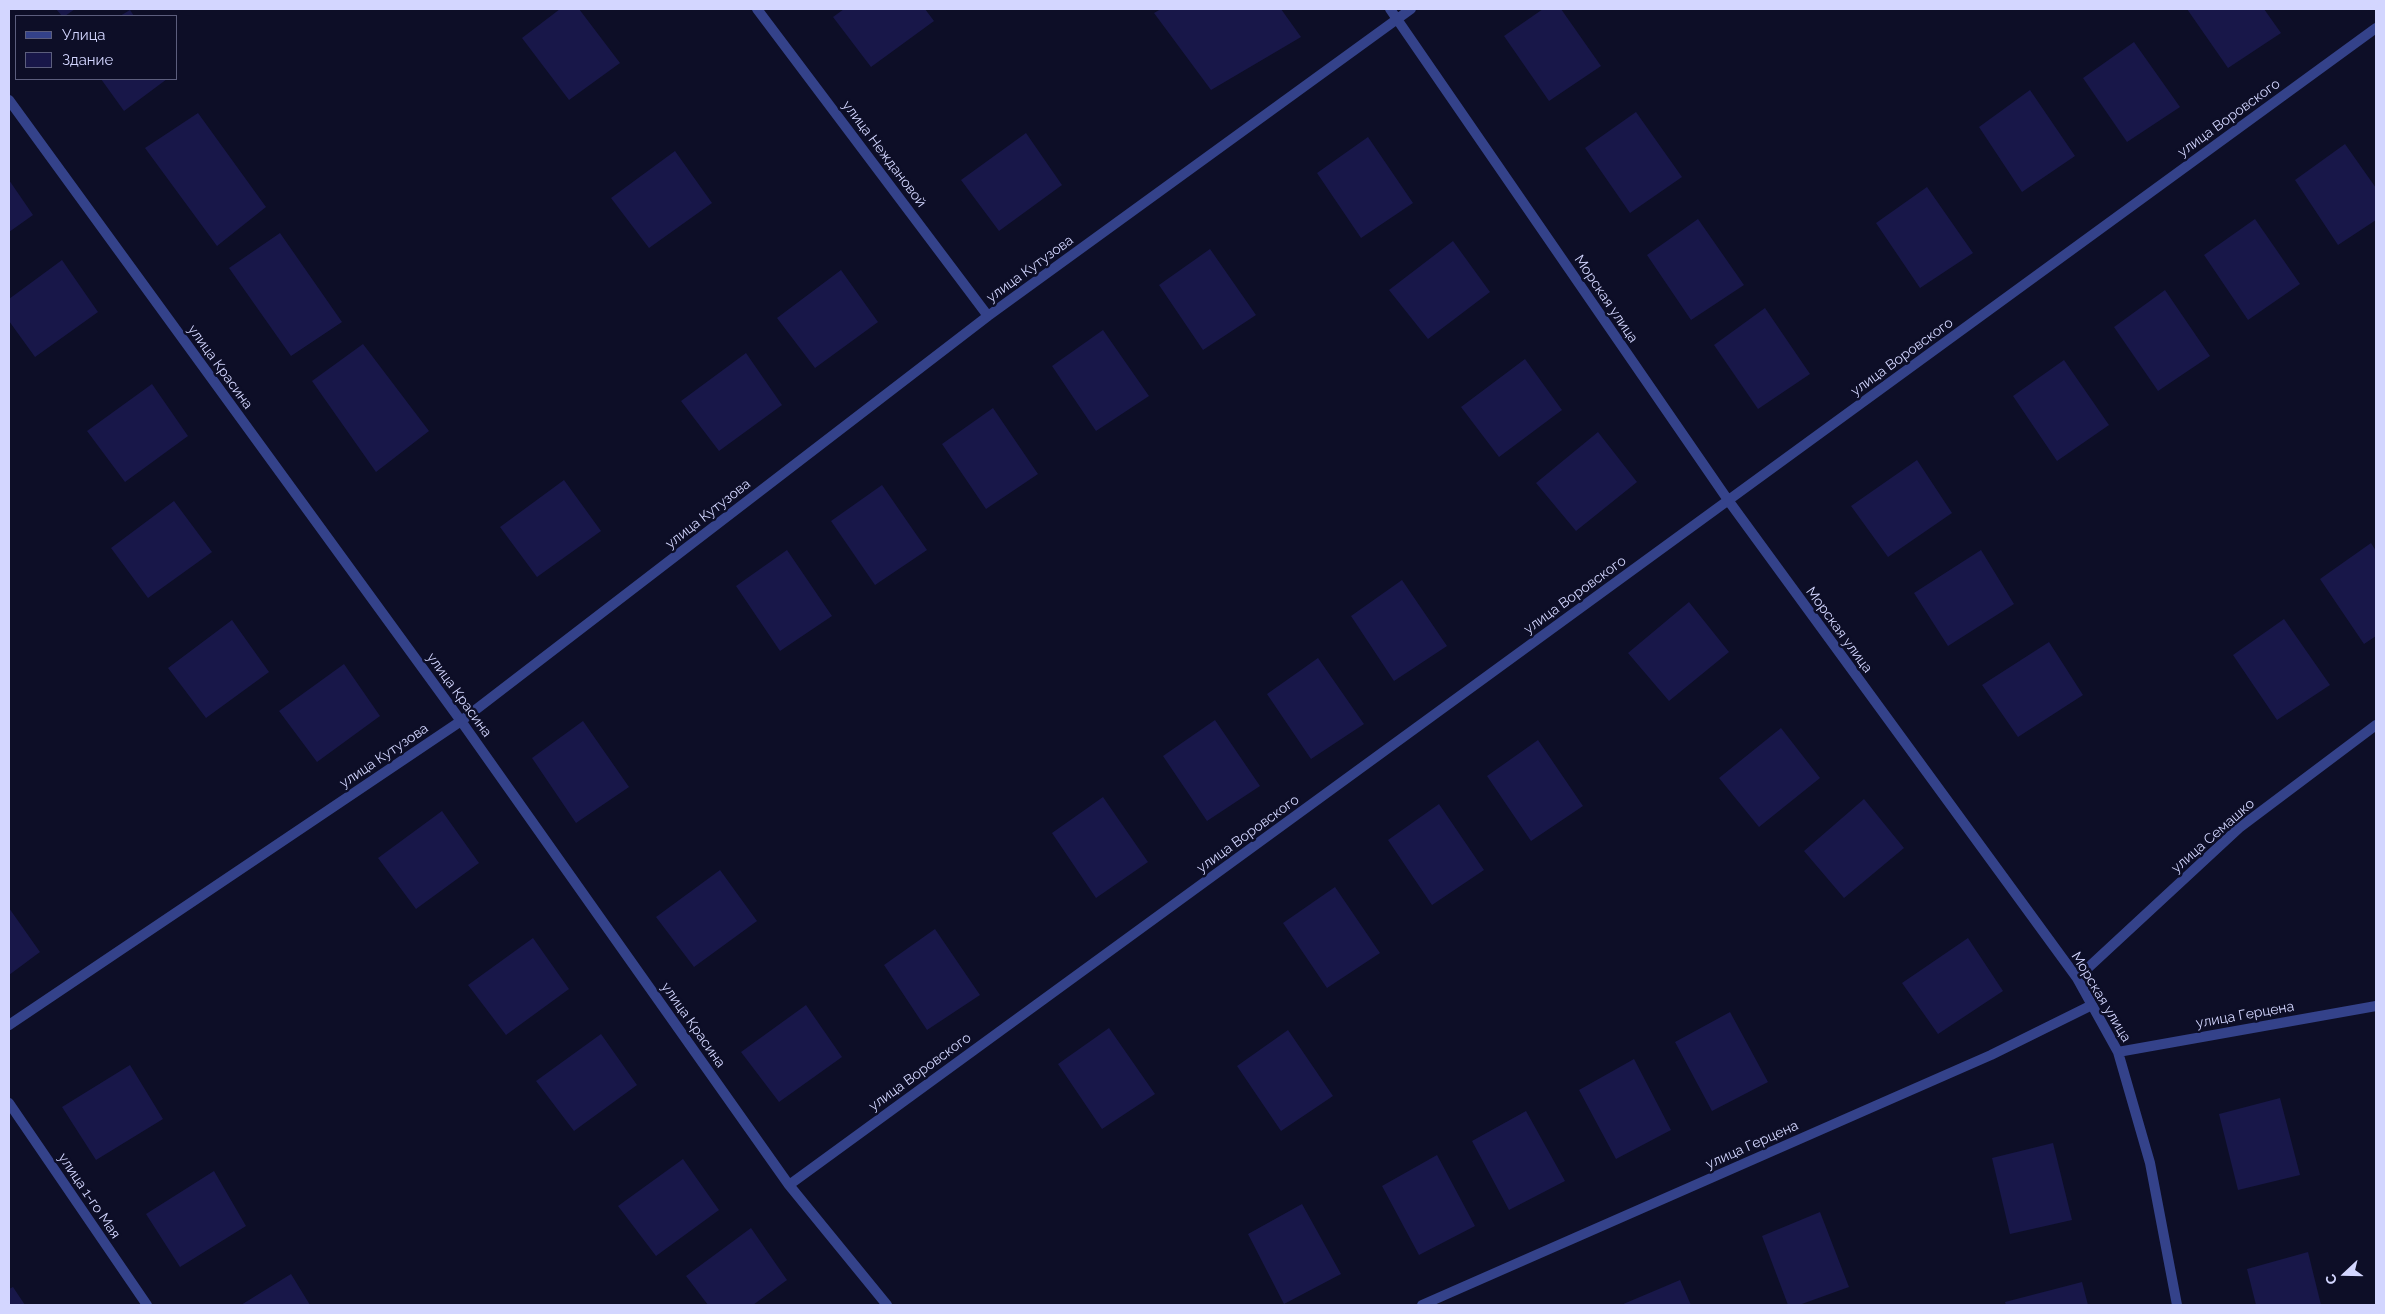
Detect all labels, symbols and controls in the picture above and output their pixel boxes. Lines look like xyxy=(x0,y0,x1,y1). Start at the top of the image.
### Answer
legend xyxy=(15,15,178,80)
text: Улица xyxy=(62,26,106,44)
text: Здание xyxy=(62,51,113,69)
street label: улица Воровского xyxy=(2175,75,2283,161)
street label: улица Неждановой xyxy=(838,97,930,211)
street label: улица Кутузова xyxy=(983,232,1077,306)
street label: Морская улица xyxy=(1570,252,1642,346)
street label: улица Воровского xyxy=(1848,314,1956,400)
street label: улица Красина xyxy=(184,322,256,412)
street label: улица Кутузова xyxy=(662,476,754,552)
street label: улица Воровского xyxy=(1521,552,1629,638)
street label: Морская улица xyxy=(1802,584,1876,676)
street label: улица Красина xyxy=(423,650,495,740)
street label: улица Кутузова xyxy=(336,720,432,792)
street label: улица Воровского xyxy=(1194,791,1302,877)
street label: улица Семашко xyxy=(2168,795,2258,877)
street label: Морская улица xyxy=(2068,949,2134,1045)
street label: улица Красина xyxy=(657,979,729,1071)
street label: улица Герцена xyxy=(2195,998,2295,1032)
street label: улица Воровского xyxy=(866,1029,974,1115)
street label: улица Герцена xyxy=(1703,1117,1801,1173)
street label: улица 1-го Мая xyxy=(54,1150,124,1242)
north arrow xyxy=(2320,1249,2370,1299)
text: С xyxy=(2322,1272,2340,1287)

